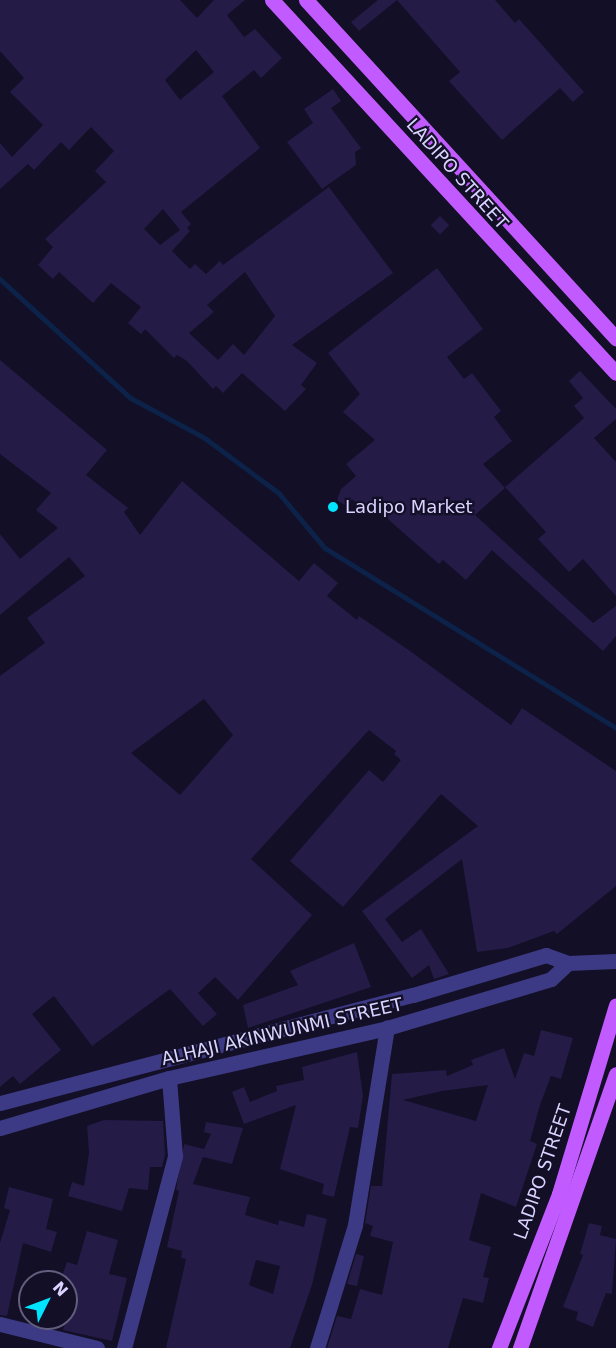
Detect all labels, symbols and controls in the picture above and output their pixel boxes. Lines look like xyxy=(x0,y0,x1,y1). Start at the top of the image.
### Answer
street label: LADIPO STREET xyxy=(402,114,512,234)
place label: Ladipo Market xyxy=(345,496,473,518)
marker: Ladipo Market xyxy=(326,500,340,514)
street label: ALHAJI AKINWUNMI STREET xyxy=(159,994,405,1070)
street label: LADIPO STREET xyxy=(510,1102,576,1242)
north arrow xyxy=(18,1270,78,1330)
text: N xyxy=(49,1278,72,1300)

